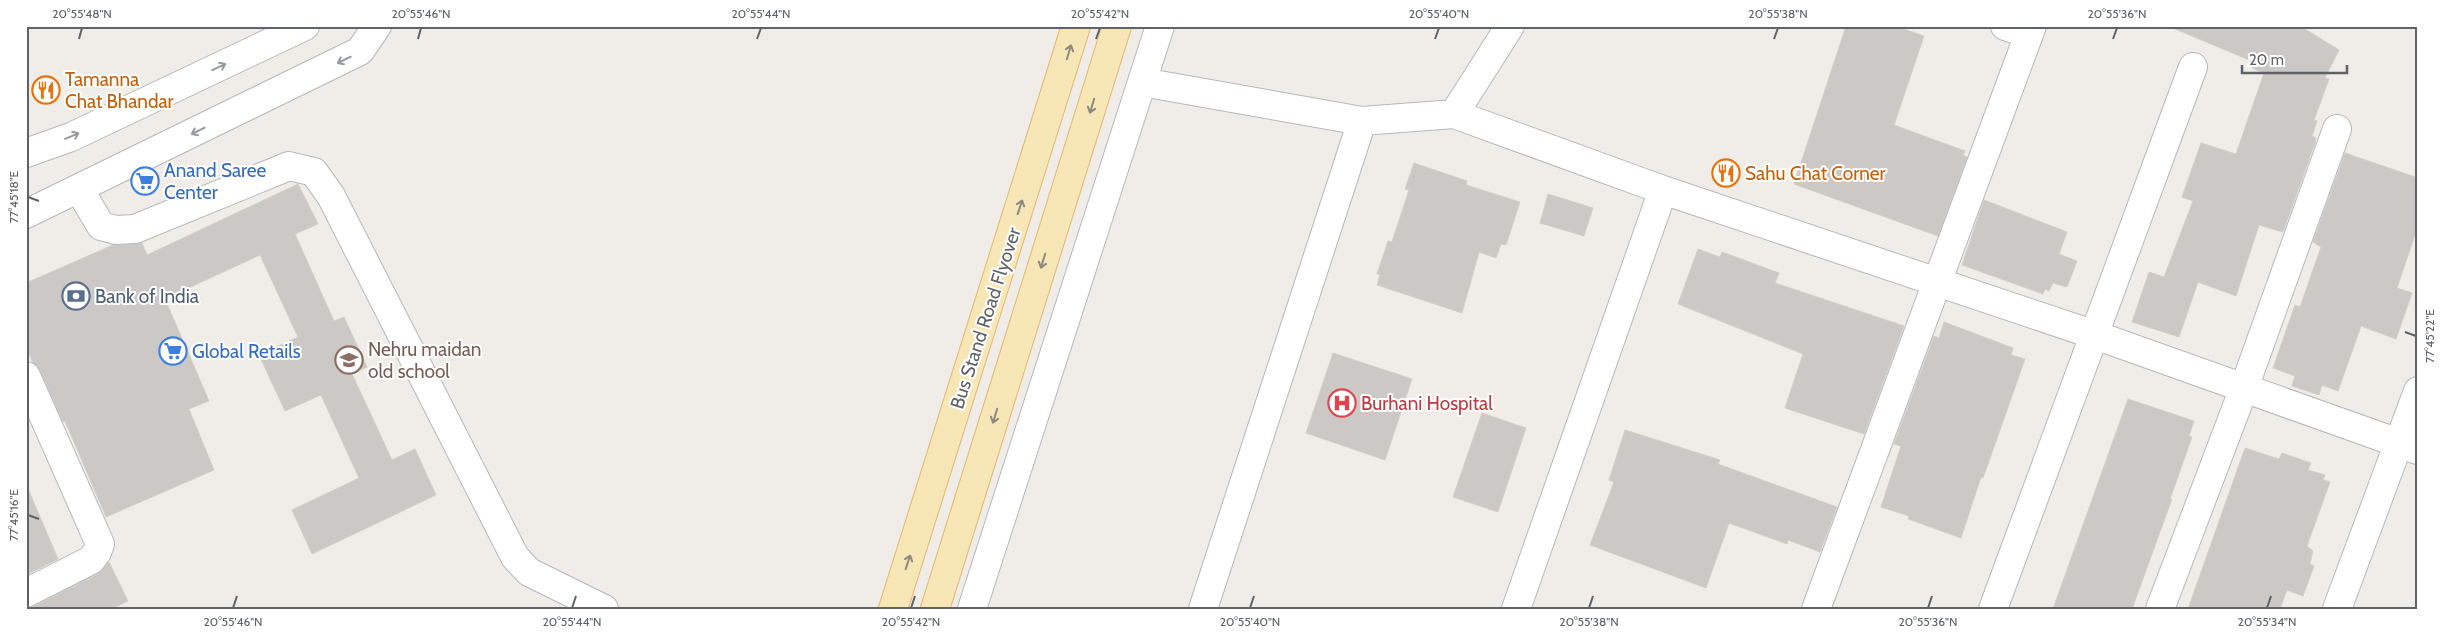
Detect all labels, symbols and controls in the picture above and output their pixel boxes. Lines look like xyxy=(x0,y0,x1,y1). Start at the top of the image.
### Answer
text: 20°55'48"N xyxy=(52,6,112,21)
text: 20°55'46"N xyxy=(391,6,451,21)
text: 20°55'44"N xyxy=(731,6,791,21)
text: 20°55'42"N xyxy=(1071,6,1129,21)
text: 20°55'40"N xyxy=(1409,6,1469,21)
text: 20°55'38"N xyxy=(1748,6,1808,21)
text: 20°55'36"N xyxy=(2088,6,2146,21)
scale bar xyxy=(2242,42,2346,74)
one-way arrow xyxy=(1065,45,1074,61)
text: 20 m xyxy=(2249,51,2284,69)
one-way arrow xyxy=(337,55,352,65)
one-way arrow xyxy=(211,62,226,71)
place label: Tamanna Chat Bhandar xyxy=(65,68,174,113)
restaurant icon: Tamanna Chat Bhandar xyxy=(31,75,61,105)
one-way arrow xyxy=(1086,98,1096,114)
one-way arrow xyxy=(191,127,206,136)
one-way arrow xyxy=(64,131,79,140)
restaurant icon: Sahu Chat Corner xyxy=(1711,158,1741,188)
place label: Anand Saree Center xyxy=(164,159,267,204)
place label: Sahu Chat Corner xyxy=(1745,162,1886,185)
supermarket icon: Anand Saree Center xyxy=(130,166,160,196)
text: 77°45'18"E xyxy=(6,170,21,223)
one-way arrow xyxy=(1016,200,1025,215)
street label: Bus Stand Road Flyover xyxy=(945,224,1026,412)
one-way arrow xyxy=(1038,253,1048,269)
bank icon: Bank of India xyxy=(61,281,91,311)
place label: Bank of India xyxy=(95,285,199,308)
text: 77°45'22"E xyxy=(2422,309,2437,363)
supermarket icon: Global Retails xyxy=(158,336,188,366)
place label: Nehru maidan old school xyxy=(368,338,481,383)
place label: Global Retails xyxy=(192,340,301,363)
school or university icon: Nehru maidan old school xyxy=(334,345,364,375)
hospital icon: Burhani Hospital xyxy=(1327,388,1357,418)
place label: Burhani Hospital xyxy=(1361,392,1493,415)
one-way arrow xyxy=(990,408,999,424)
text: 77°45'16"E xyxy=(6,489,21,541)
one-way arrow xyxy=(903,555,913,571)
text: 20°55'46"N xyxy=(203,614,263,629)
text: 20°55'44"N xyxy=(542,614,602,629)
text: 20°55'42"N xyxy=(882,614,940,629)
text: 20°55'40"N xyxy=(1220,614,1280,629)
text: 20°55'38"N xyxy=(1559,614,1619,629)
text: 20°55'36"N xyxy=(1899,614,1957,629)
text: 20°55'34"N xyxy=(2238,614,2296,629)

